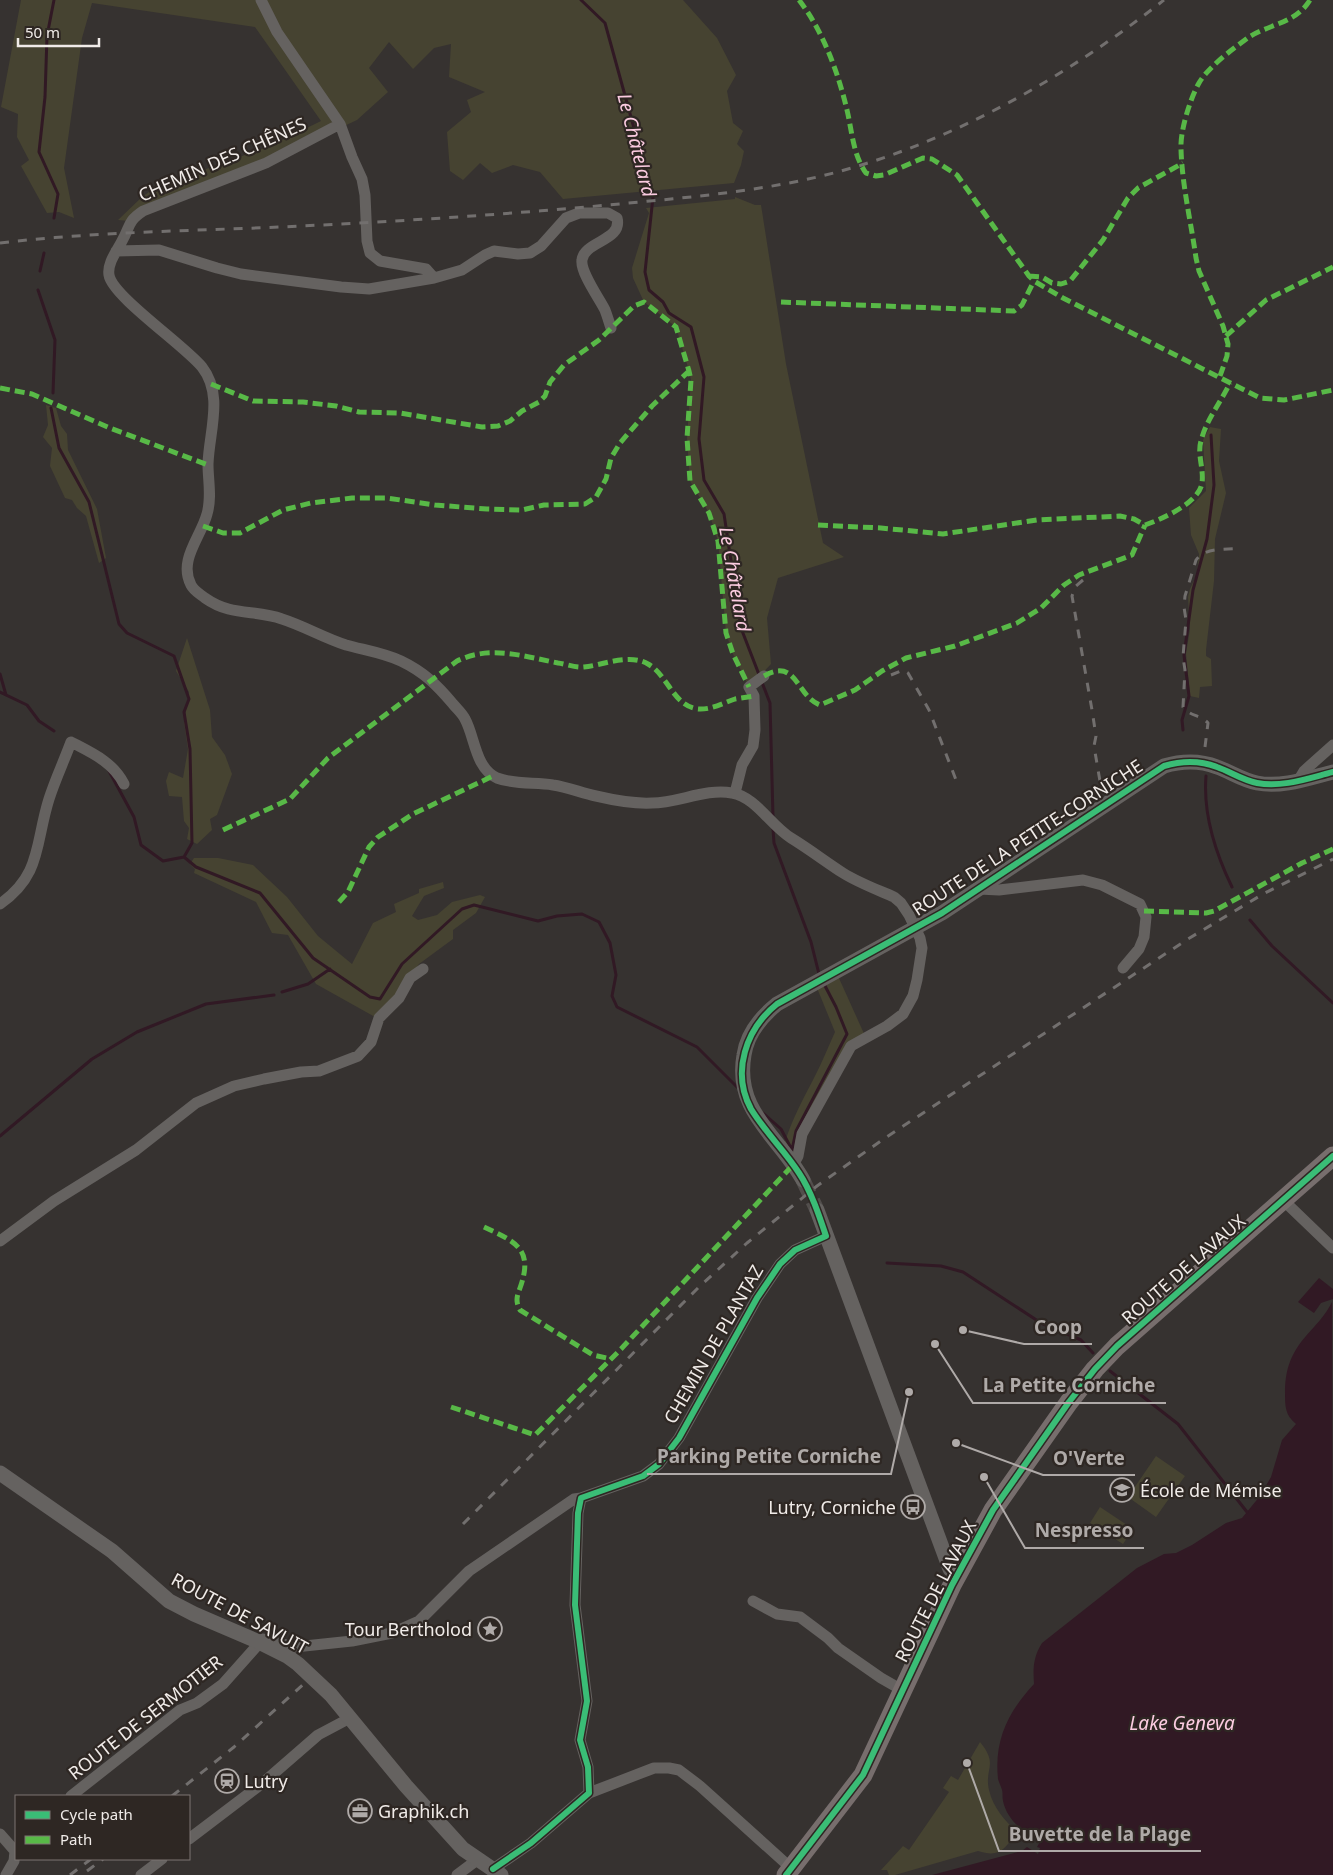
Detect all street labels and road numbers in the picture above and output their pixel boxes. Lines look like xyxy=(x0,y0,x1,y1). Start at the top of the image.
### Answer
street label: CHEMIN DES CHÊNES xyxy=(134,111,310,207)
street label: ROUTE DE LA PETITE-CORNICHE xyxy=(907,753,1147,921)
street label: ROUTE DE LAVAUX xyxy=(1116,1208,1250,1329)
street label: CHEMIN DE PLANTAZ xyxy=(658,1260,768,1428)
street label: ROUTE DE LAVAUX xyxy=(889,1515,981,1666)
street label: ROUTE DE SAVUIT xyxy=(167,1567,313,1659)
street label: ROUTE DE SERMOTIER xyxy=(63,1649,227,1785)

